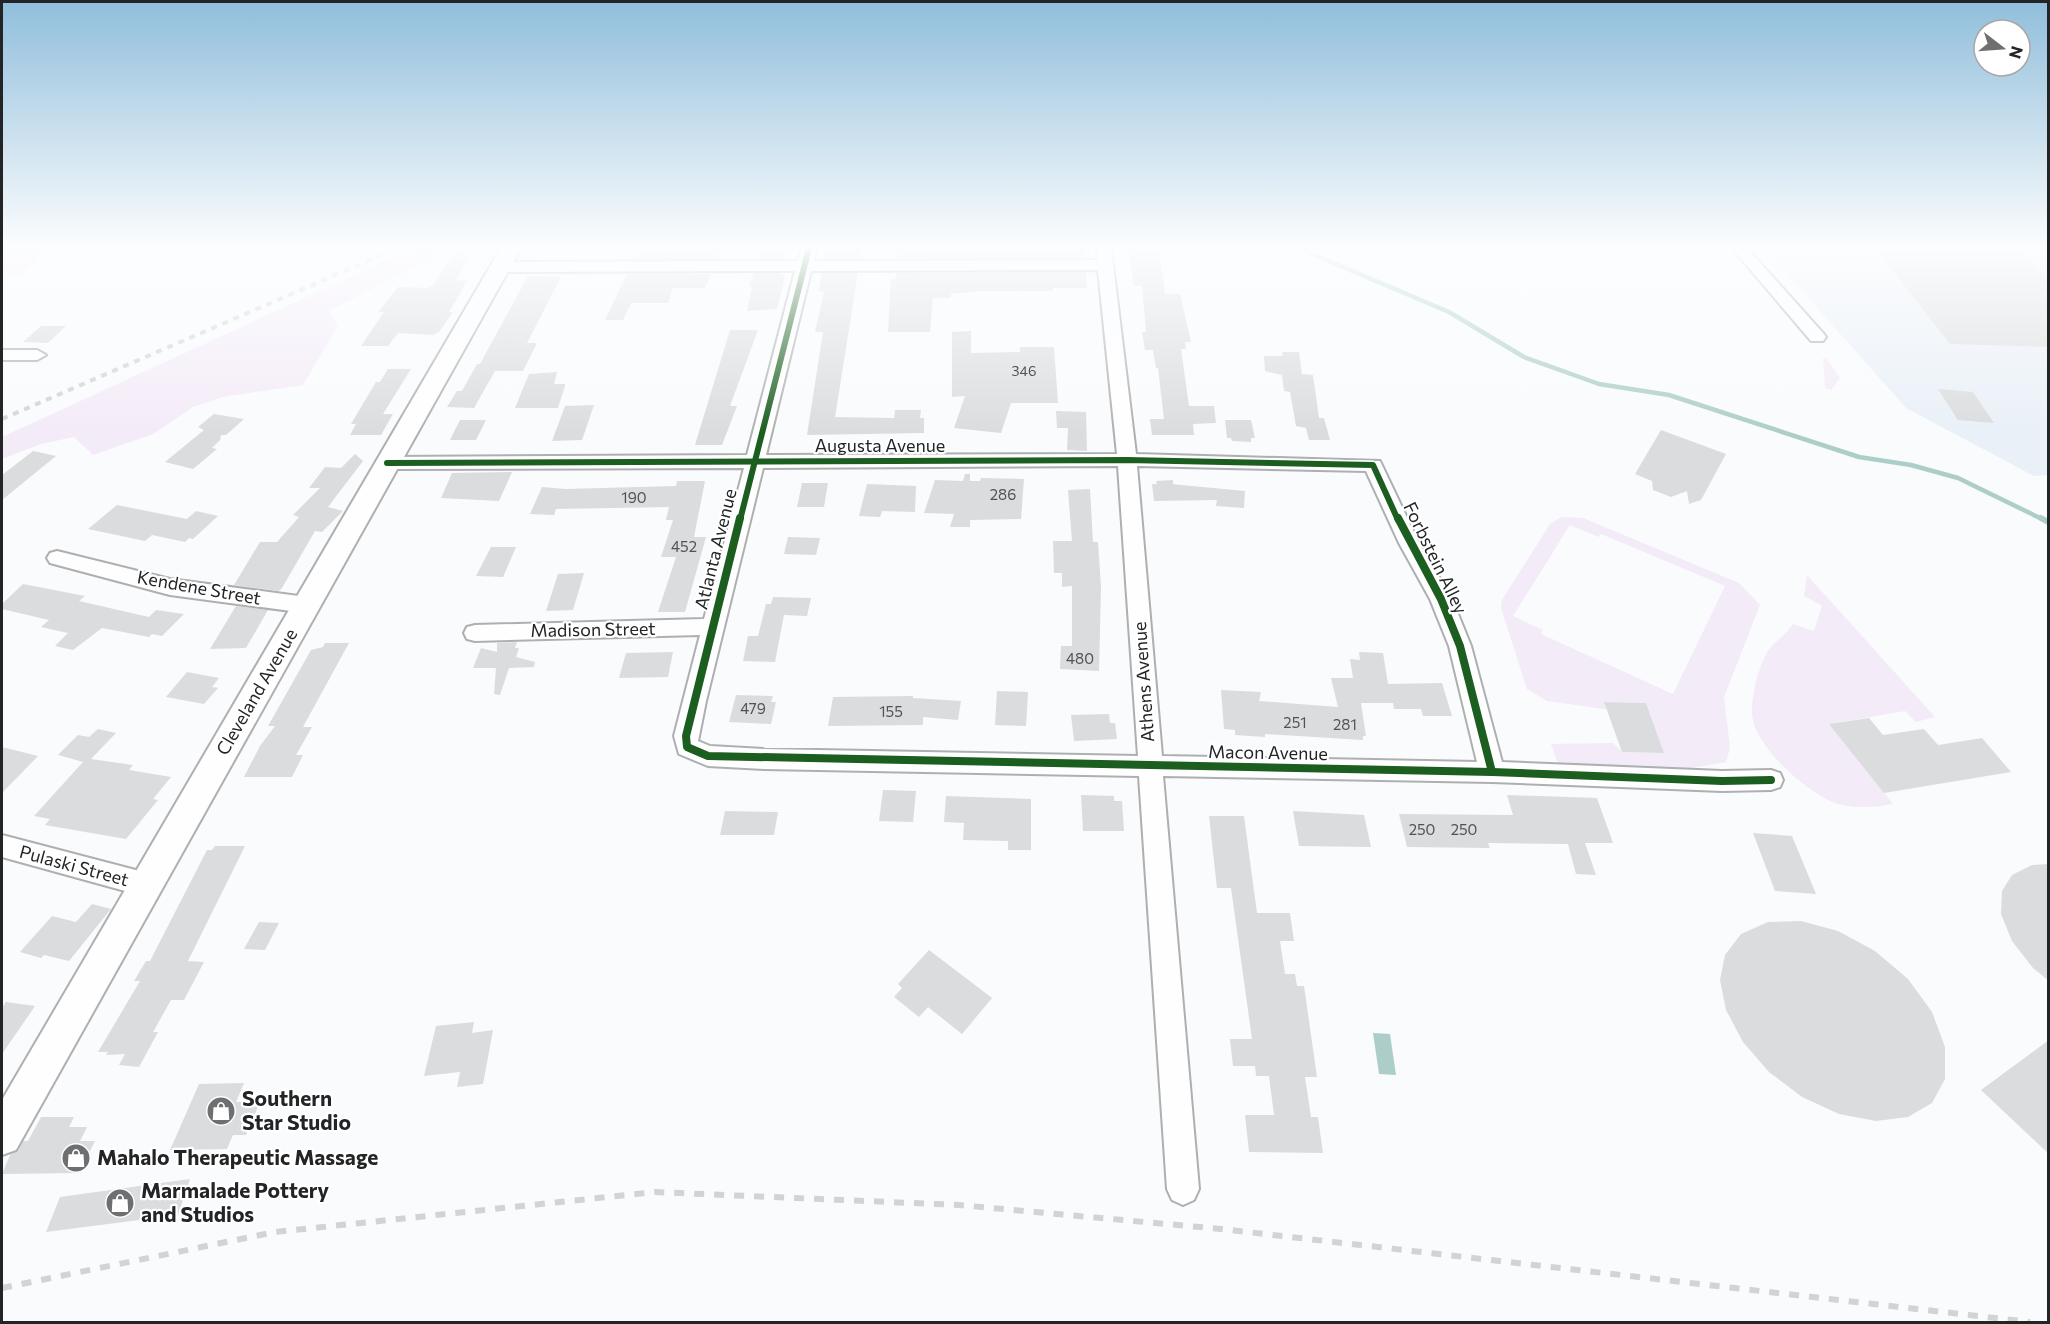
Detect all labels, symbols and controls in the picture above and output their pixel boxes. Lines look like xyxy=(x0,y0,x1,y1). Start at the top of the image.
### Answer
north arrow xyxy=(1972,18,2032,78)
text: N xyxy=(2006,44,2028,61)
house number: 346 xyxy=(1012,362,1036,379)
street label: Augusta Avenue xyxy=(815,434,945,456)
house number: 286 xyxy=(990,485,1016,503)
street label: Atlanta Avenue xyxy=(689,486,741,611)
house number: 190 xyxy=(621,488,647,506)
street label: Forbstein Alley xyxy=(1399,498,1472,617)
house number: 452 xyxy=(671,537,697,555)
street label: Kendene Street xyxy=(136,565,263,609)
street label: Madison Street xyxy=(530,617,656,641)
street label: Athens Avenue xyxy=(1128,621,1158,743)
street label: Cleveland Avenue xyxy=(211,624,301,759)
house number: 480 xyxy=(1066,649,1094,667)
house number: 479 xyxy=(740,699,766,717)
house number: 155 xyxy=(879,702,903,720)
house number: 251 xyxy=(1283,713,1307,731)
house number: 281 xyxy=(1333,715,1357,733)
street label: Macon Avenue xyxy=(1208,740,1328,764)
house number: 250 xyxy=(1409,820,1435,838)
house number: 250 xyxy=(1451,820,1477,838)
street label: Pulaski Street xyxy=(17,840,131,890)
place label: Southern Star Studio xyxy=(242,1085,351,1134)
shop icon: Southern Star Studio xyxy=(205,1095,237,1127)
shop icon: Mahalo Therapeutic Massage xyxy=(60,1142,92,1174)
place label: Mahalo Therapeutic Massage xyxy=(97,1144,378,1169)
place label: Marmalade Pottery and Studios xyxy=(141,1177,329,1226)
shop icon: Marmalade Pottery and Studios xyxy=(104,1187,136,1219)

